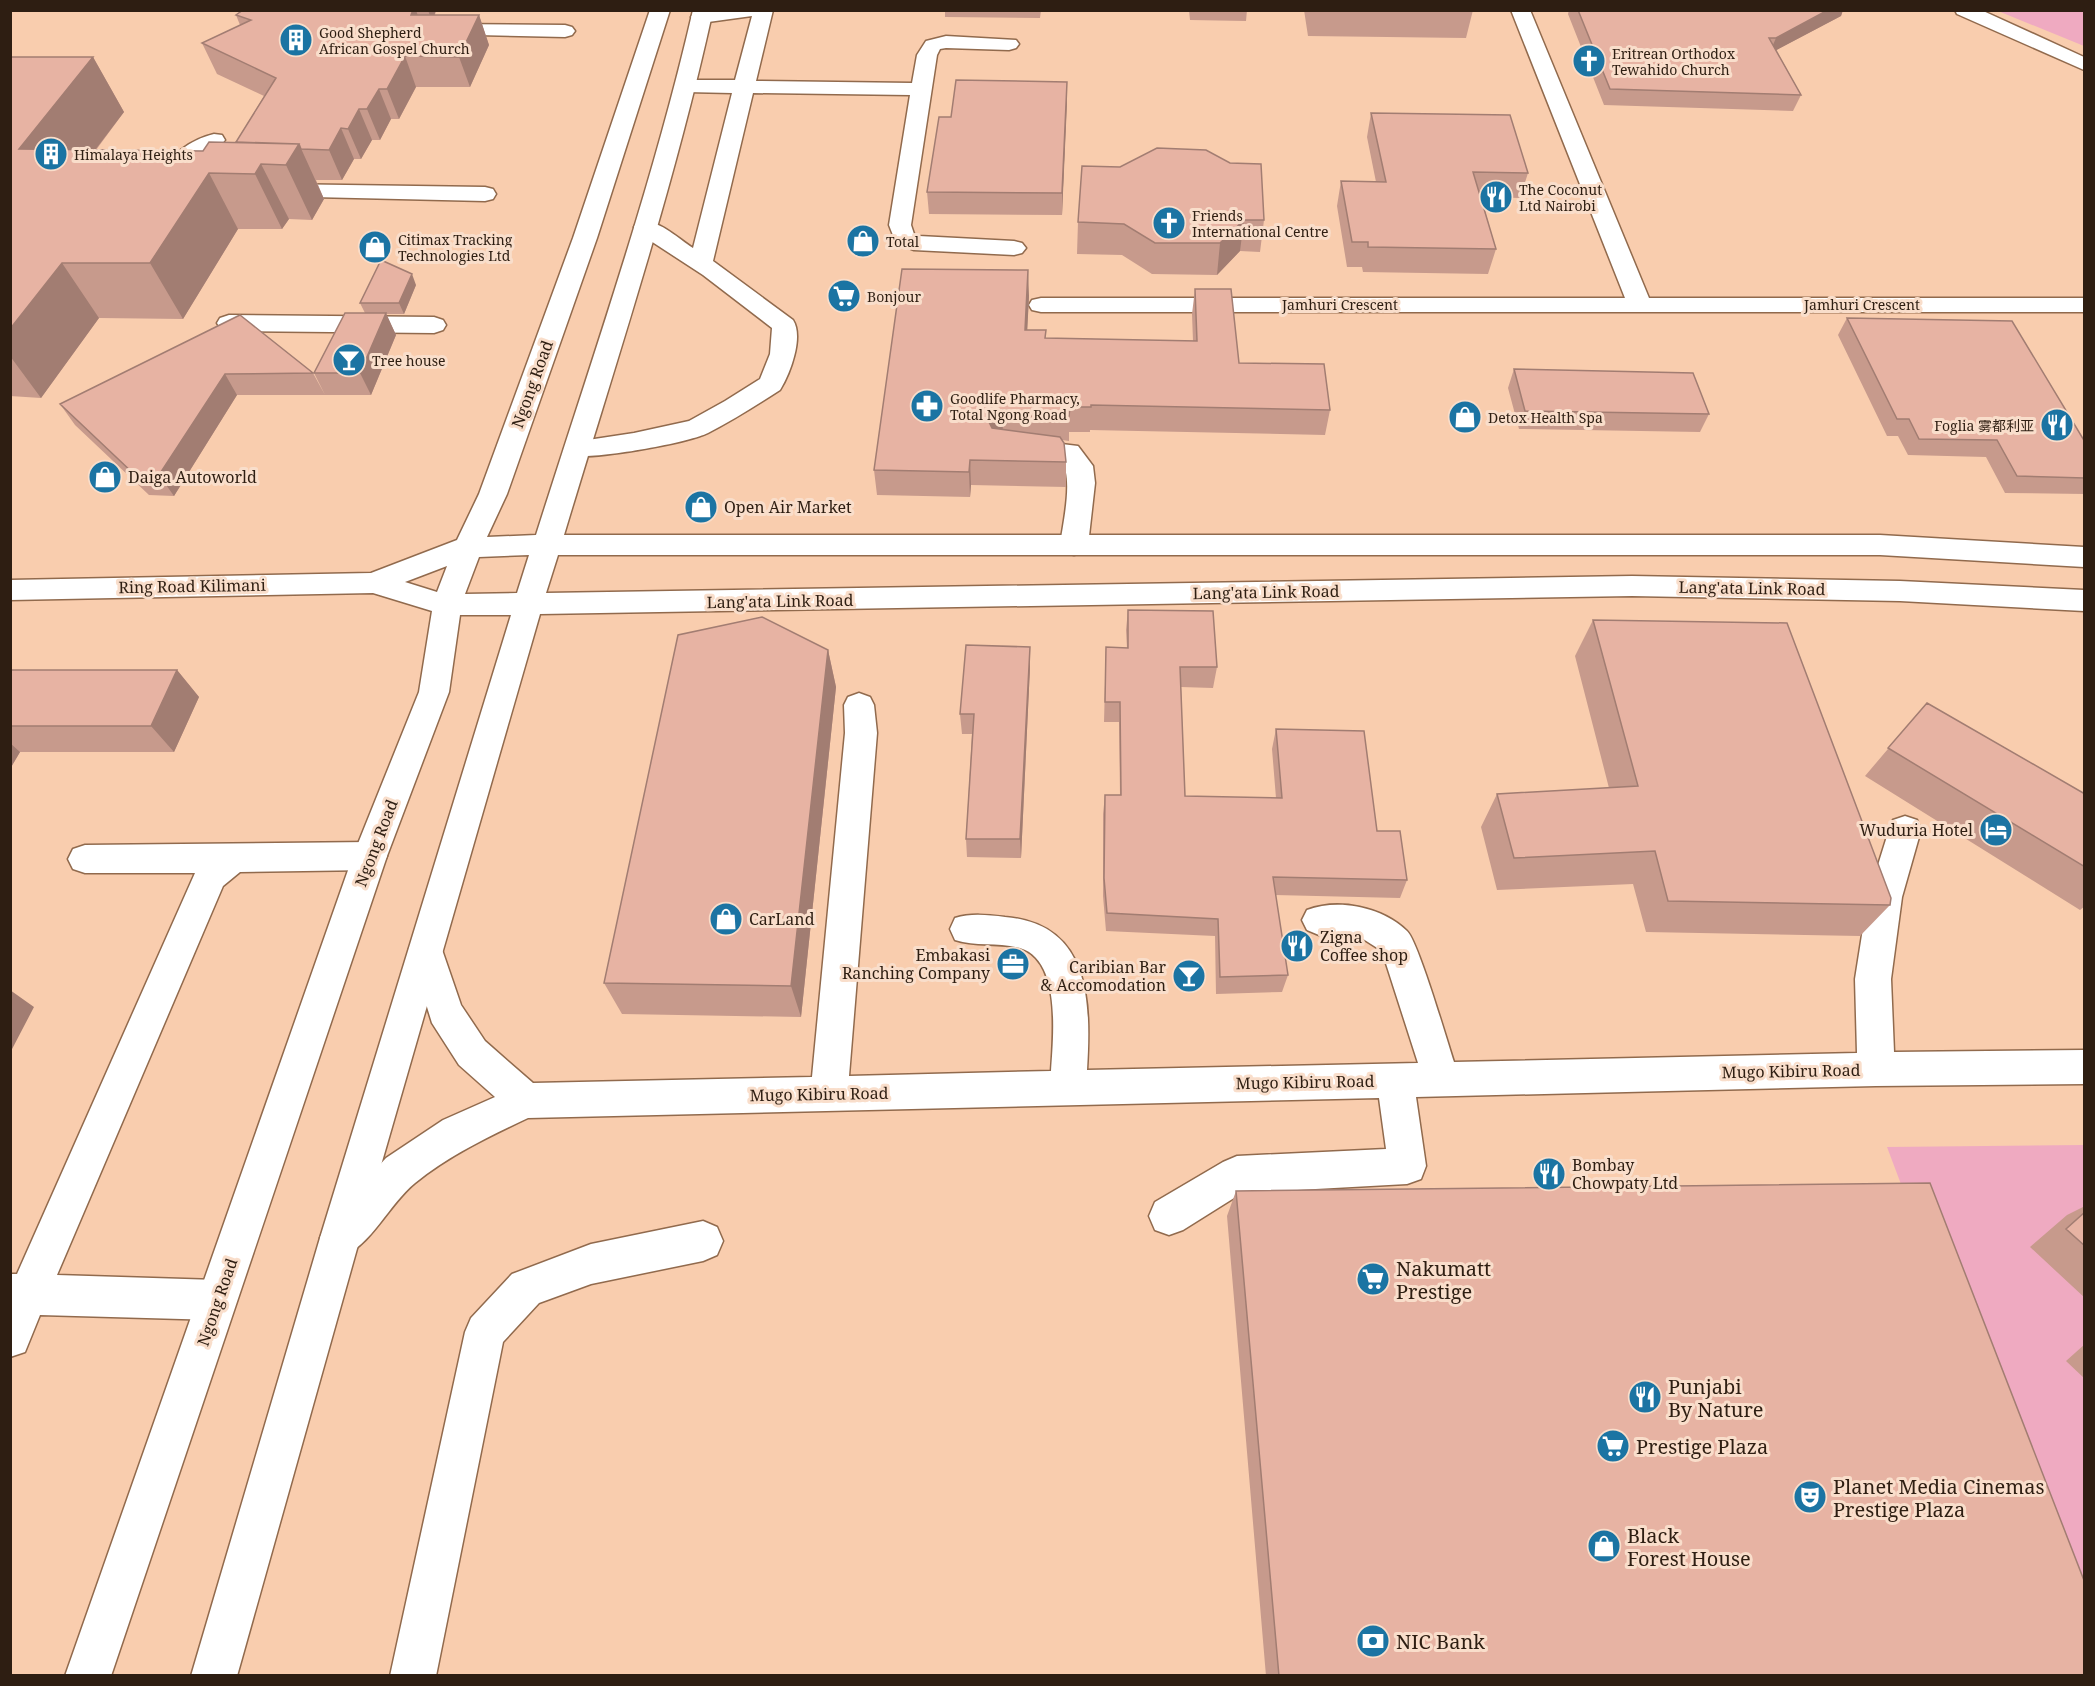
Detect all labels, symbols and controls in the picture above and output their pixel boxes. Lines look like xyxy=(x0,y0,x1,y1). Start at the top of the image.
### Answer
building icon: Good Shepherd African Gospel Church xyxy=(278,22,314,58)
place label: Good Shepherd African Gospel Church xyxy=(319,23,470,58)
church icon: Eritrean Orthodox Tewahido Church xyxy=(1571,43,1607,79)
place label: Eritrean Orthodox Tewahido Church xyxy=(1612,44,1736,79)
building icon: Himalaya Heights xyxy=(33,136,69,172)
place label: Himalaya Heights xyxy=(74,145,193,164)
restaurant icon: The Coconut Ltd Nairobi xyxy=(1478,179,1514,215)
place label: The Coconut Ltd Nairobi xyxy=(1519,180,1602,215)
church icon: Friends International Centre xyxy=(1151,205,1187,241)
place label: Friends International Centre xyxy=(1192,206,1329,241)
shop icon: Total xyxy=(845,223,881,259)
shop icon: Citimax Tracking Technologies Ltd xyxy=(357,229,393,265)
place label: Citimax Tracking Technologies Ltd xyxy=(398,230,513,265)
place label: Total xyxy=(886,232,920,251)
supermarket icon: Bonjour xyxy=(826,278,862,314)
place label: Bonjour xyxy=(867,287,921,306)
street label: Jamhuri Crescent xyxy=(1281,295,1398,314)
street label: Jamhuri Crescent xyxy=(1803,295,1920,314)
street label: Ngong Road xyxy=(506,337,558,431)
bar icon: Tree house xyxy=(331,342,367,378)
place label: Tree house xyxy=(372,351,445,370)
pharmacy icon: Goodlife Pharmacy, Total Ngong Road xyxy=(909,388,945,424)
place label: Goodlife Pharmacy, Total Ngong Road xyxy=(950,389,1080,424)
shop icon: Detox Health Spa xyxy=(1447,399,1483,435)
restaurant icon: Foglia 雾都利亚 xyxy=(2039,407,2075,443)
place label: Detox Health Spa xyxy=(1488,408,1603,427)
place label: Foglia 雾都利亚 xyxy=(1934,416,2034,435)
shop icon: Daiga Autoworld xyxy=(87,459,123,495)
place label: Daiga Autoworld xyxy=(128,466,257,488)
shop icon: Open Air Market xyxy=(683,489,719,525)
place label: Open Air Market xyxy=(724,496,852,518)
street label: Ring Road Kilimani xyxy=(118,574,266,598)
street label: Lang'ata Link Road xyxy=(1678,576,1826,600)
street label: Lang'ata Link Road xyxy=(1192,580,1340,604)
street label: Lang'ata Link Road xyxy=(706,589,854,613)
street label: Ngong Road xyxy=(349,796,403,890)
hotel icon: Wuduria Hotel xyxy=(1978,812,2014,848)
place label: Wuduria Hotel xyxy=(1859,819,1973,841)
shop icon: CarLand xyxy=(708,901,744,937)
place label: CarLand xyxy=(749,908,815,930)
place label: Zigna Coffee shop xyxy=(1320,926,1408,966)
restaurant icon: Zigna Coffee shop xyxy=(1279,928,1315,964)
place label: Embakasi Ranching Company xyxy=(842,944,991,984)
office icon: Embakasi Ranching Company xyxy=(995,946,1031,982)
place label: Caribian Bar & Accomodation xyxy=(1041,956,1166,996)
bar icon: Caribian Bar & Accomodation xyxy=(1171,958,1207,994)
street label: Mugo Kibiru Road xyxy=(1721,1059,1861,1083)
street label: Mugo Kibiru Road xyxy=(1235,1070,1375,1094)
street label: Mugo Kibiru Road xyxy=(749,1082,889,1106)
place label: Bombay Chowpaty Ltd xyxy=(1572,1154,1678,1194)
restaurant icon: Bombay Chowpaty Ltd xyxy=(1531,1156,1567,1192)
street label: Ngong Road xyxy=(192,1255,242,1349)
place label: Nakumatt Prestige xyxy=(1396,1255,1491,1305)
supermarket icon: Nakumatt Prestige xyxy=(1355,1261,1391,1297)
place label: Punjabi By Nature xyxy=(1668,1373,1764,1423)
restaurant icon: Punjabi By Nature xyxy=(1627,1379,1663,1415)
supermarket icon: Prestige Plaza xyxy=(1595,1428,1631,1464)
place label: Prestige Plaza xyxy=(1636,1433,1768,1460)
place label: Planet Media Cinemas Prestige Plaza xyxy=(1833,1473,2044,1523)
theatre icon: Planet Media Cinemas Prestige Plaza xyxy=(1792,1479,1828,1515)
place label: Black Forest House xyxy=(1627,1522,1751,1572)
shop icon: Black Forest House xyxy=(1586,1528,1622,1564)
bank icon: NIC Bank xyxy=(1355,1623,1391,1659)
place label: NIC Bank xyxy=(1396,1628,1485,1655)

